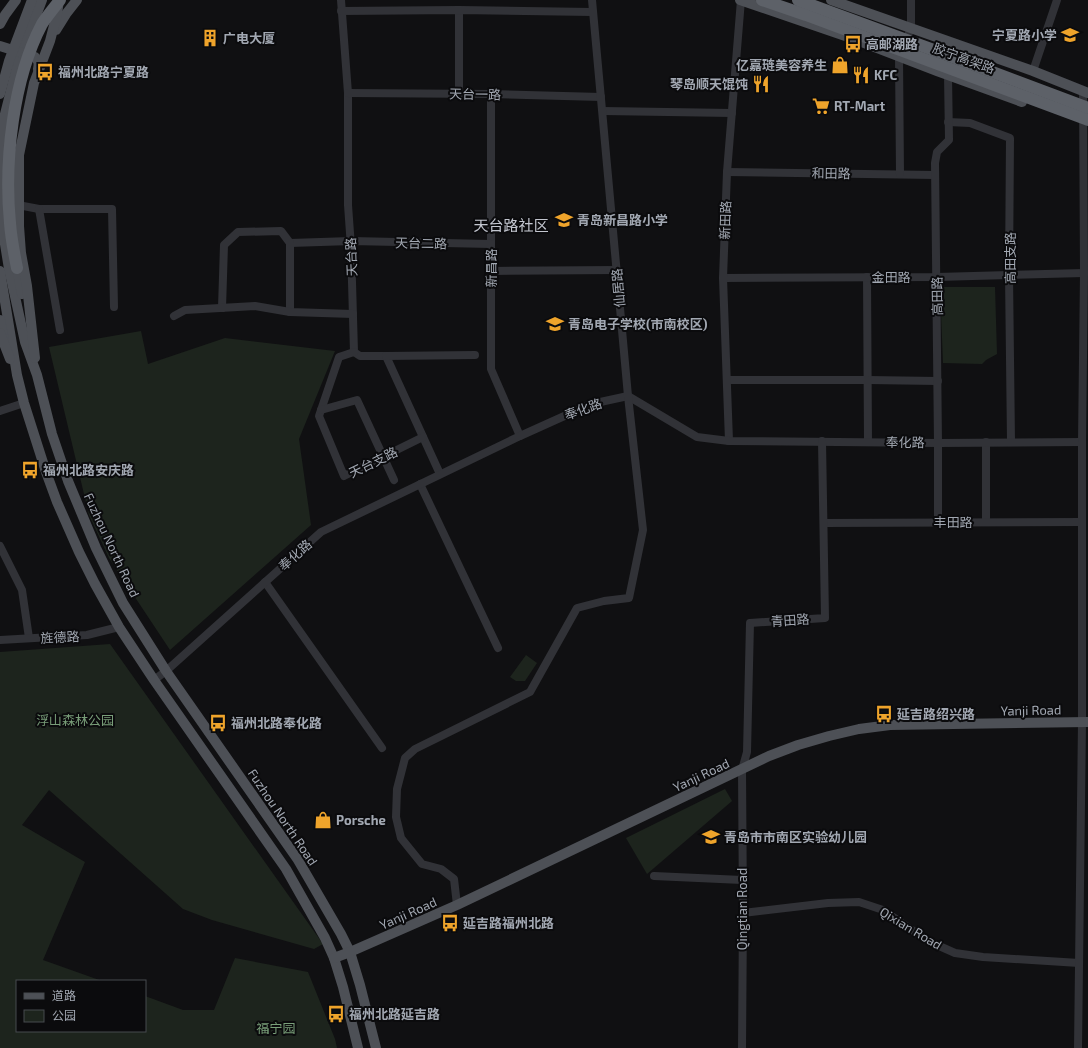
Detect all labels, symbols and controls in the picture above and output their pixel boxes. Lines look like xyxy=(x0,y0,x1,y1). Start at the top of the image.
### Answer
school or university icon: 宁夏路小学 xyxy=(1060,25,1080,45)
place label: 宁夏路小学 xyxy=(992,27,1057,43)
building icon: 广电大厦 xyxy=(200,28,220,48)
place label: 广电大厦 xyxy=(223,30,275,46)
bus stop icon: 高邮湖路 xyxy=(843,34,863,54)
place label: 高邮湖路 xyxy=(866,36,918,52)
street label: 胶宁高架路 xyxy=(931,39,997,77)
shop icon: 亿嘉琏美容养生 xyxy=(830,55,850,75)
place label: 亿嘉琏美容养生 xyxy=(736,57,827,73)
bus stop icon: 福州北路宁夏路 xyxy=(35,62,55,82)
place label: 福州北路宁夏路 xyxy=(58,64,149,80)
restaurant icon: KFC xyxy=(851,65,871,85)
place label: KFC xyxy=(874,67,897,83)
restaurant icon: 琴岛顺天馄饨 xyxy=(751,74,771,94)
place label: 琴岛顺天馄饨 xyxy=(670,76,748,92)
street label: 天台一路 xyxy=(449,86,501,102)
supermarket icon: RT-Mart xyxy=(811,96,831,116)
place label: RT-Mart xyxy=(834,98,886,114)
street label: 和田路 xyxy=(811,165,851,181)
street label: 新田路 xyxy=(716,200,734,240)
school or university icon: 青岛新昌路小学 xyxy=(554,210,574,230)
place label: 青岛新昌路小学 xyxy=(577,212,668,228)
district label: 天台路社区 xyxy=(473,216,549,234)
street label: 高田支路 xyxy=(1002,232,1018,284)
street label: 天台二路 xyxy=(395,235,447,251)
street label: 天台路 xyxy=(342,237,360,277)
street label: 新昌路 xyxy=(483,248,499,288)
street label: 仙居路 xyxy=(608,268,628,308)
street label: 金田路 xyxy=(871,269,911,285)
street label: 高田路 xyxy=(929,276,945,316)
school or university icon: 青岛电子学校(市南校区) xyxy=(545,314,565,334)
place label: 青岛电子学校(市南校区) xyxy=(568,316,708,332)
street label: 奉化路 xyxy=(562,395,604,423)
street label: 奉化路 xyxy=(885,434,925,450)
street label: 天台支路 xyxy=(346,443,400,481)
bus stop icon: 福州北路安庆路 xyxy=(20,460,40,480)
place label: 福州北路安庆路 xyxy=(43,462,134,478)
street label: Fuzhou North Road xyxy=(81,490,143,600)
street label: 丰田路 xyxy=(933,514,973,530)
street label: 奉化路 xyxy=(275,536,315,574)
street label: 青田路 xyxy=(770,611,810,629)
street label: 旌德路 xyxy=(40,628,80,646)
street label: Yanji Road xyxy=(1001,701,1061,719)
bus stop icon: 延吉路绍兴路 xyxy=(874,704,894,724)
place label: 延吉路绍兴路 xyxy=(897,706,975,722)
park label: 浮山森林公园 xyxy=(36,712,114,728)
bus stop icon: 福州北路奉化路 xyxy=(208,713,228,733)
place label: 福州北路奉化路 xyxy=(231,715,322,731)
street label: Yanji Road xyxy=(670,755,732,795)
street label: Fuzhou North Road xyxy=(245,766,321,868)
shop icon: Porsche xyxy=(313,810,333,830)
place label: Porsche xyxy=(336,812,386,828)
school or university icon: 青岛市市南区实验幼儿园 xyxy=(701,827,721,847)
place label: 青岛市市南区实验幼儿园 xyxy=(724,829,867,845)
street label: Qingtian Road xyxy=(734,868,750,950)
street label: Yanji Road xyxy=(377,893,439,933)
street label: Qixian Road xyxy=(877,903,945,953)
bus stop icon: 延吉路福州北路 xyxy=(440,913,460,933)
place label: 延吉路福州北路 xyxy=(463,915,554,931)
legend xyxy=(16,980,146,1032)
text: 道路 xyxy=(52,988,76,1002)
bus stop icon: 福州北路延吉路 xyxy=(326,1004,346,1024)
place label: 福州北路延吉路 xyxy=(349,1006,440,1022)
text: 公园 xyxy=(52,1008,76,1022)
park label: 福宁园 xyxy=(256,1020,296,1036)

